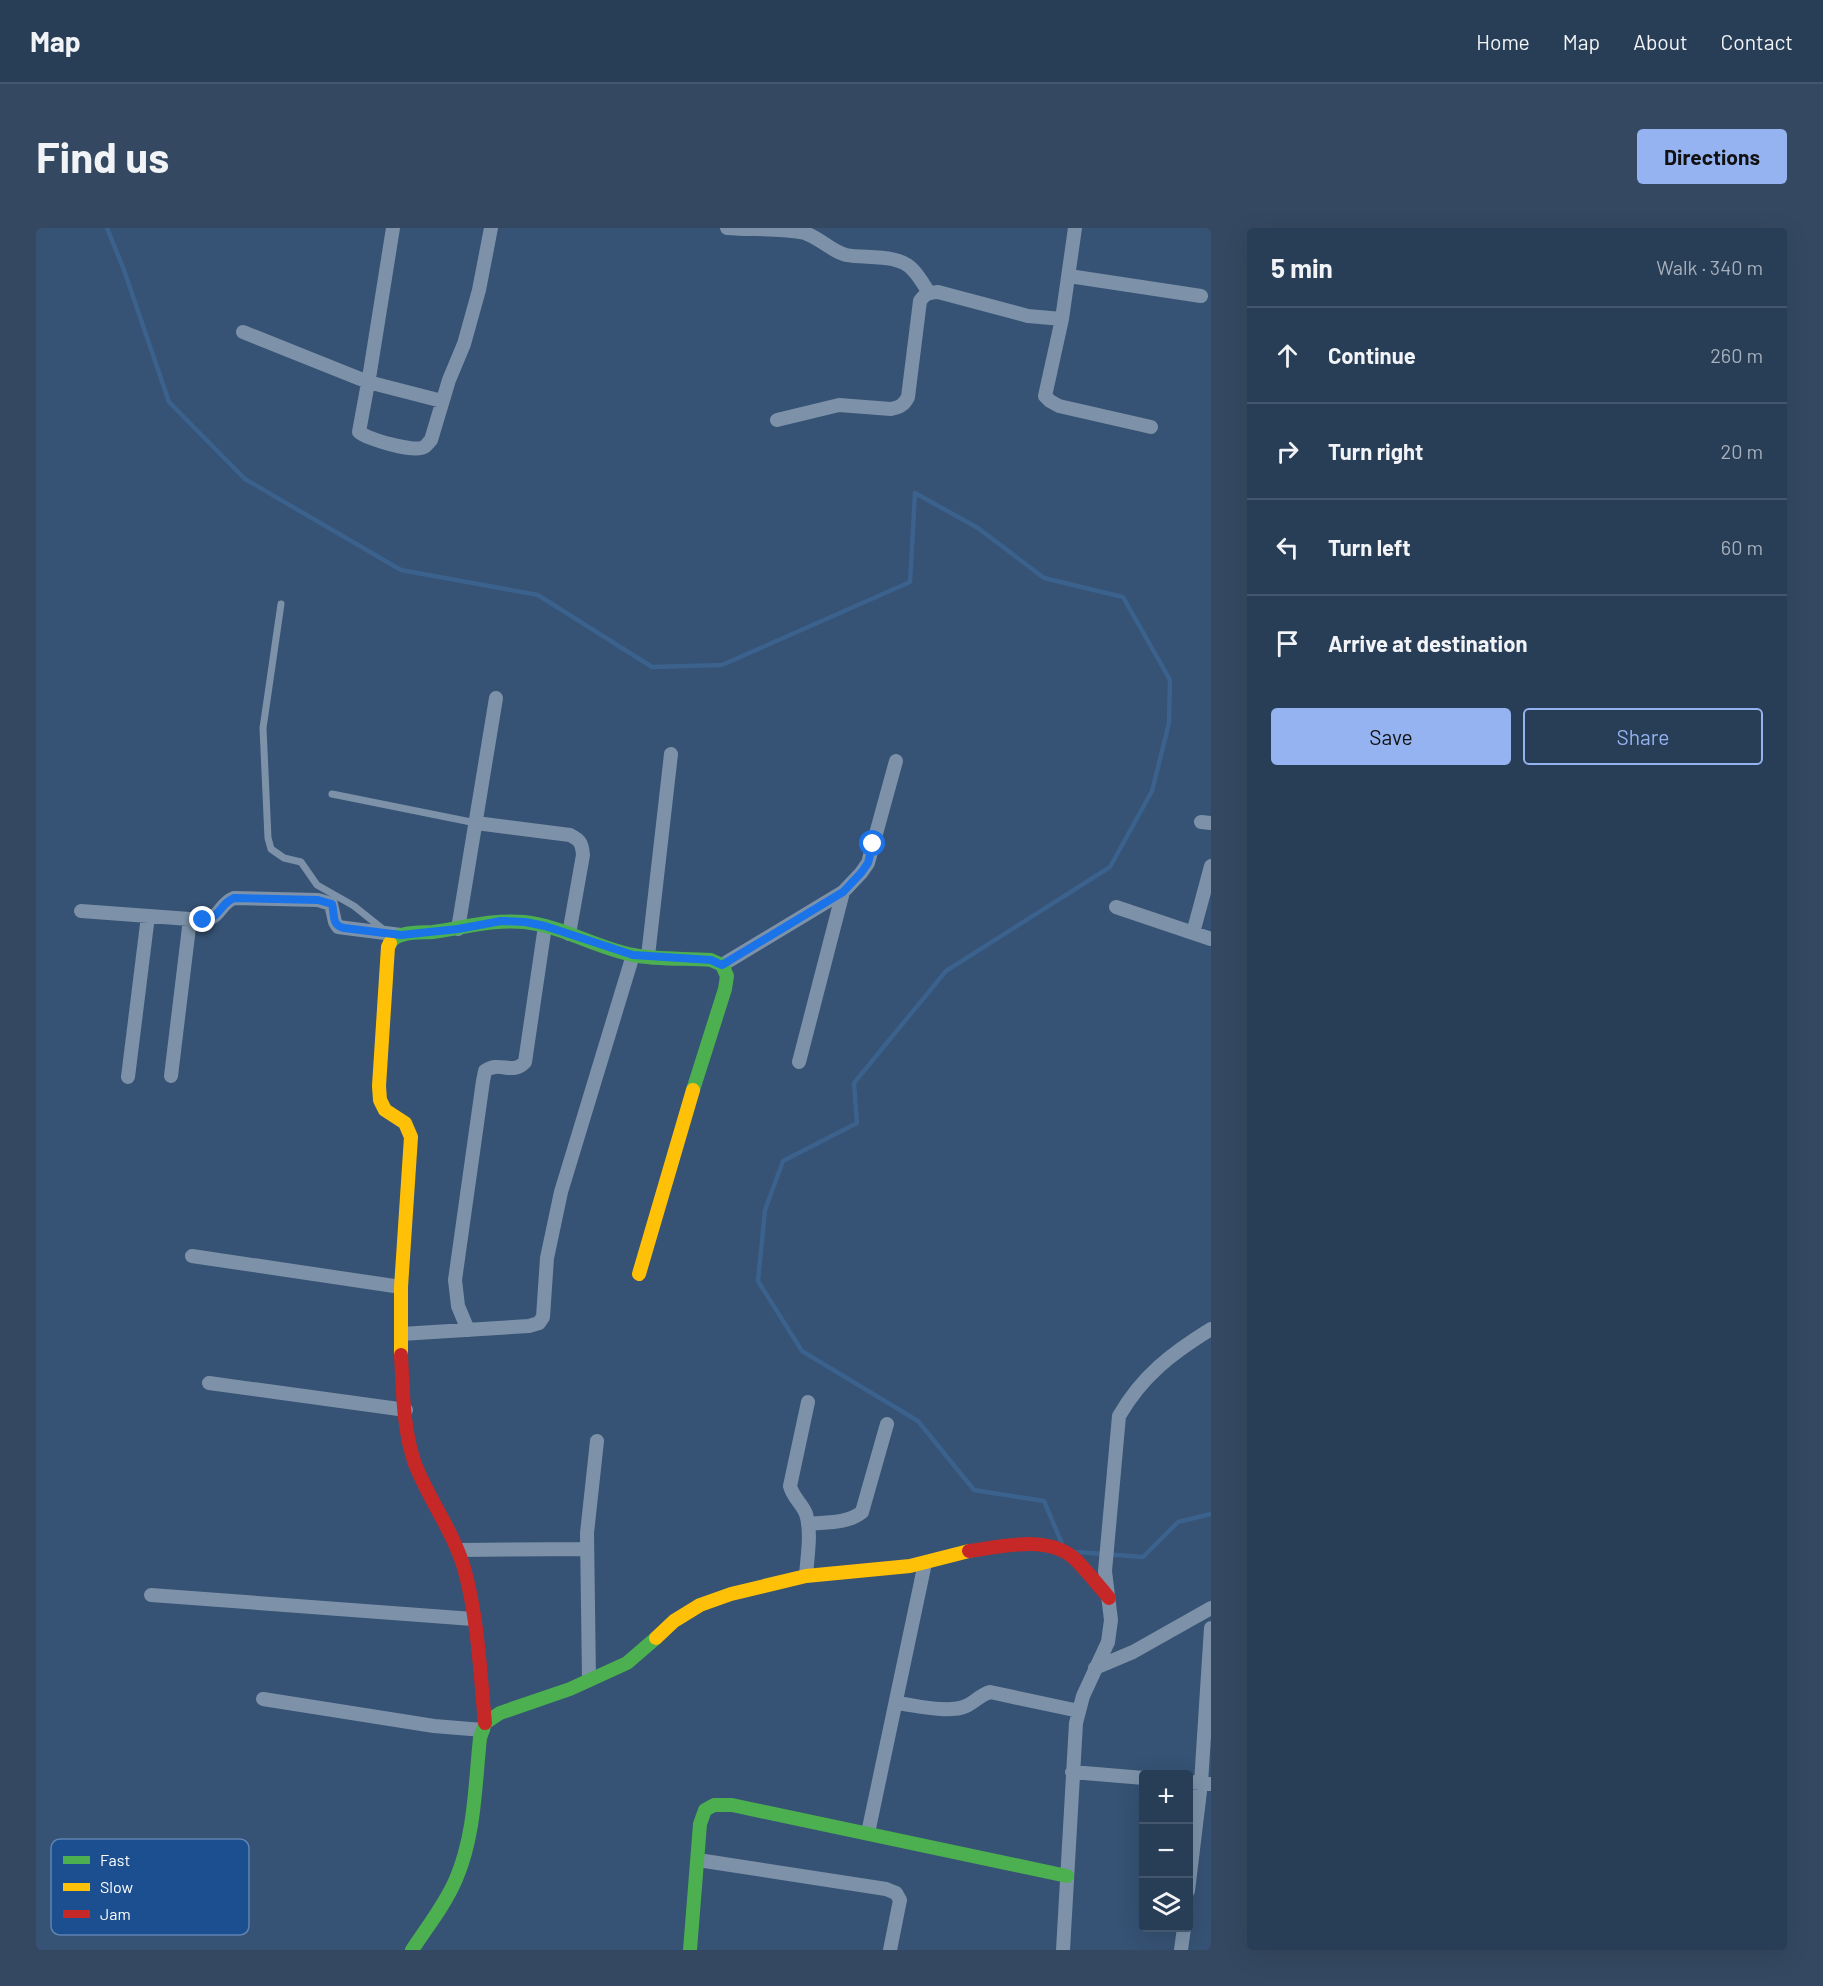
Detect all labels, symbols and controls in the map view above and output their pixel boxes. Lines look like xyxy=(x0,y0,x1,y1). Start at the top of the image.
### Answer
text: Map xyxy=(30,24,81,58)
text: Home xyxy=(1476,29,1530,54)
text: Map xyxy=(1563,29,1600,54)
text: About xyxy=(1633,29,1688,54)
text: Contact xyxy=(1721,29,1793,54)
button: Directions xyxy=(1637,129,1787,184)
text: Find us xyxy=(36,131,169,181)
text: 5 min xyxy=(1271,252,1333,283)
text: Walk · 340 m xyxy=(1656,255,1763,279)
icon: ahead xyxy=(1271,339,1304,372)
text: Continue xyxy=(1328,342,1416,368)
text: 260 m xyxy=(1710,343,1763,367)
icon: right xyxy=(1271,435,1304,468)
text: Turn right xyxy=(1328,438,1423,464)
text: 20 m xyxy=(1720,439,1763,463)
icon: left xyxy=(1271,531,1304,564)
text: Turn left xyxy=(1328,534,1411,560)
text: 60 m xyxy=(1721,535,1763,559)
icon: arrive xyxy=(1271,627,1304,660)
text: Arrive at destination xyxy=(1328,630,1527,656)
button: Save xyxy=(1271,708,1511,765)
button: Share xyxy=(1523,708,1763,765)
route start xyxy=(859,830,885,856)
route end xyxy=(189,906,215,932)
map controls xyxy=(1139,1770,1193,1932)
button: + xyxy=(1139,1770,1193,1824)
button: − xyxy=(1139,1824,1193,1878)
legend xyxy=(51,1839,249,1935)
text: Fast xyxy=(100,1850,130,1869)
text: Slow xyxy=(100,1877,133,1896)
button: layers xyxy=(1139,1878,1193,1932)
text: Jam xyxy=(100,1904,131,1923)

